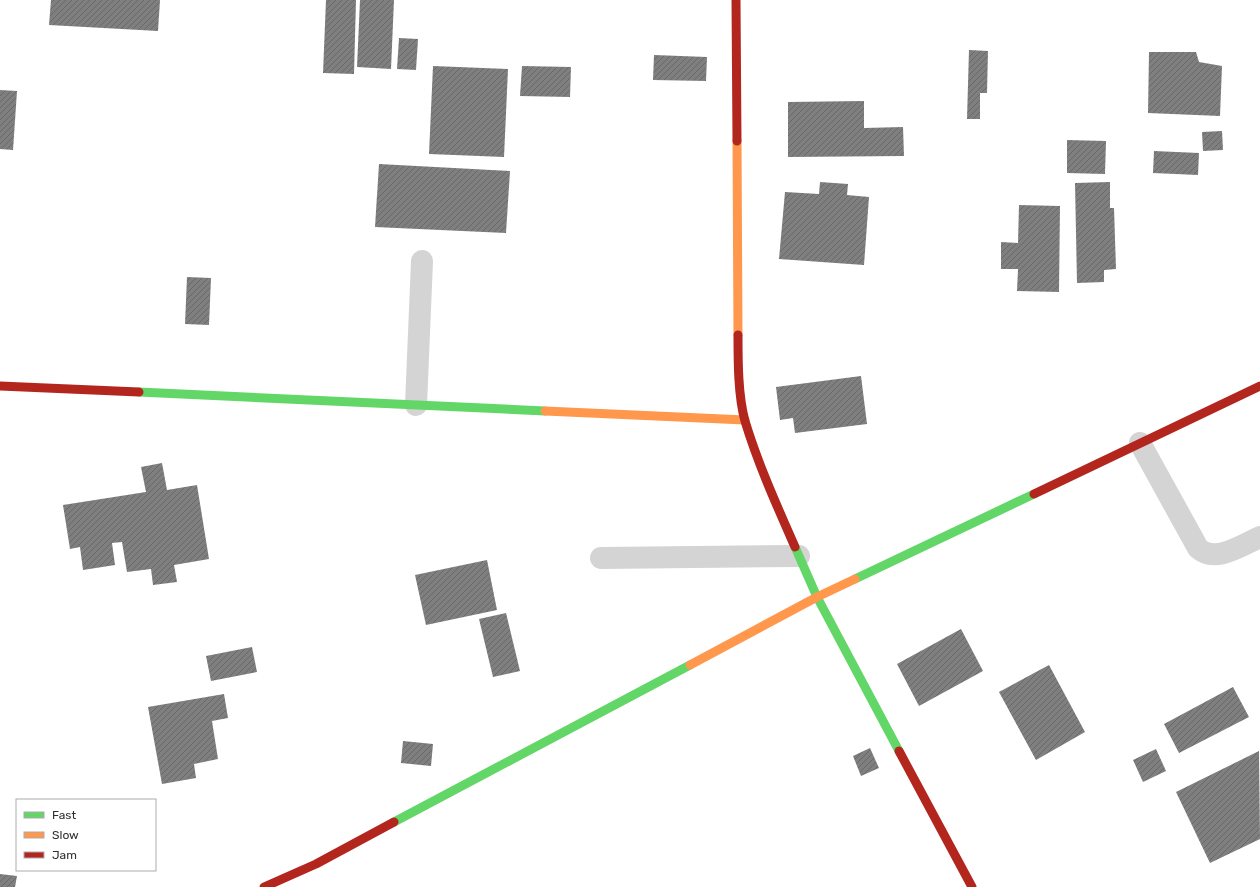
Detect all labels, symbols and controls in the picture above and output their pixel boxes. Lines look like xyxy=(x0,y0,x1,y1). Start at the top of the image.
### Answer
legend xyxy=(16,799,156,871)
text: Fast xyxy=(52,808,76,822)
text: Slow xyxy=(52,828,79,842)
text: Jam xyxy=(52,848,77,862)

